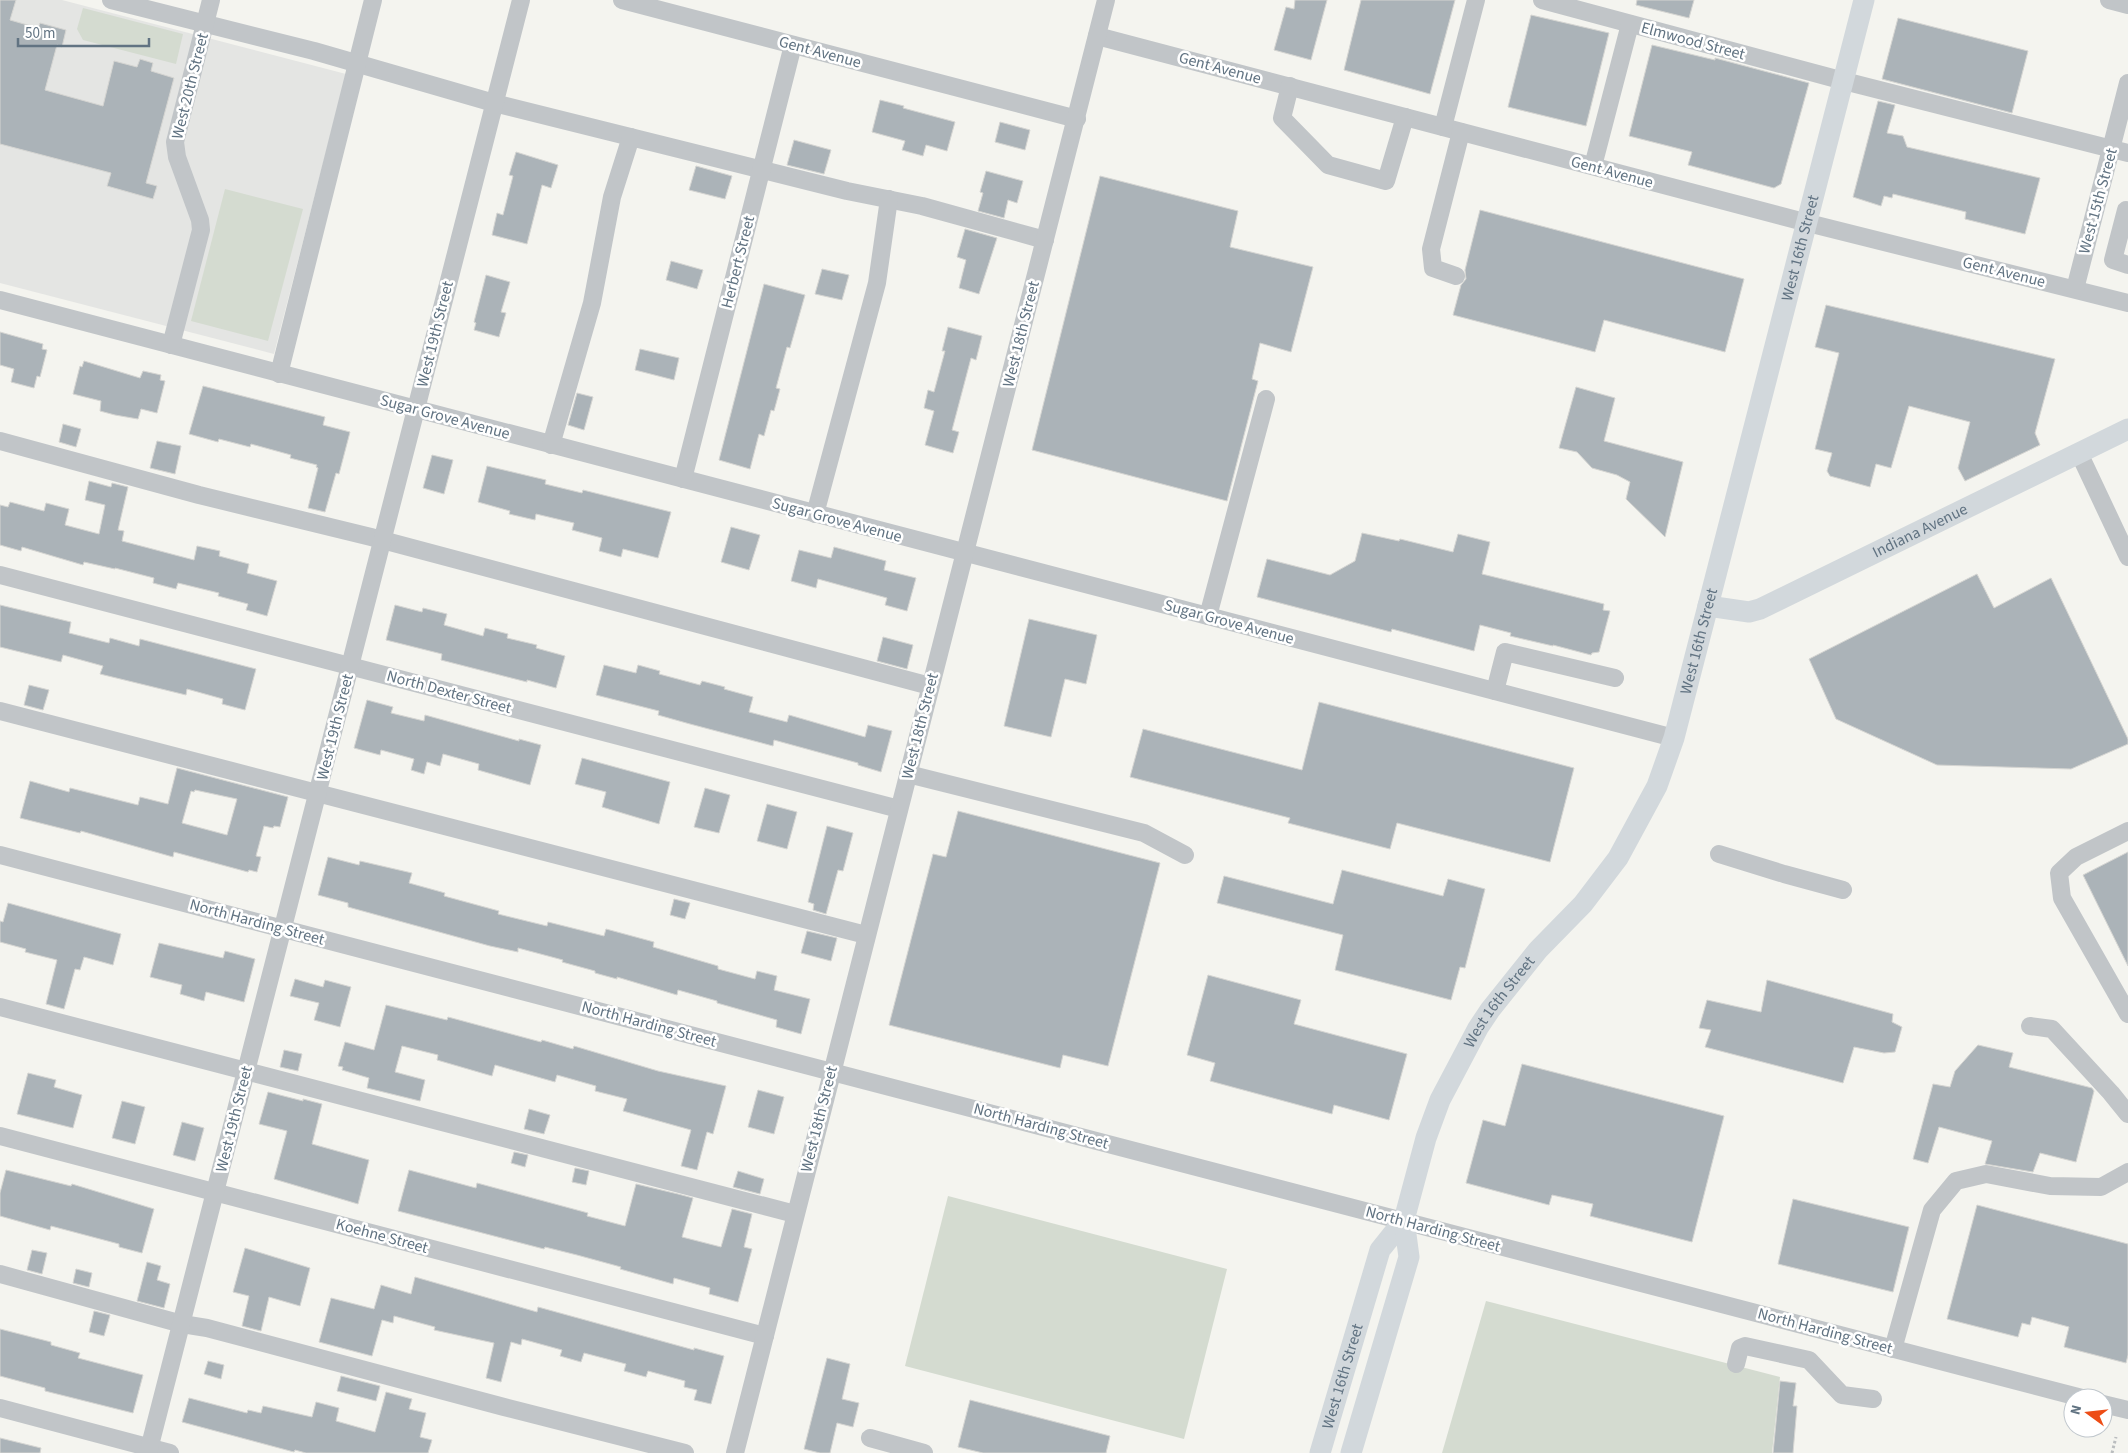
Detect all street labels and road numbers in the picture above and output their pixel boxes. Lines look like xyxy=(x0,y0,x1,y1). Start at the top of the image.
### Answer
street label: Elmwood Street xyxy=(1639,17,1748,66)
street label: West 20th Street xyxy=(166,30,214,141)
street label: Gent Avenue xyxy=(776,30,864,74)
street label: Gent Avenue xyxy=(1176,46,1264,90)
street label: West 15th Street xyxy=(2073,145,2123,256)
street label: Gent Avenue xyxy=(1568,150,1656,194)
street label: West 16th Street xyxy=(1776,192,1825,303)
street label: Herbert Street xyxy=(716,213,760,311)
street label: Gent Avenue xyxy=(1960,251,2048,293)
street label: West 19th Street xyxy=(411,278,459,389)
street label: West 18th Street xyxy=(997,278,1045,389)
street label: Sugar Grove Avenue xyxy=(378,389,512,445)
street label: Sugar Grove Avenue xyxy=(770,492,904,548)
street label: Indiana Avenue xyxy=(1869,498,1971,563)
street label: West 16th Street xyxy=(1675,585,1723,697)
street label: Sugar Grove Avenue xyxy=(1162,594,1296,650)
street label: North Dexter Street xyxy=(384,665,514,719)
street label: West 18th Street xyxy=(896,670,944,781)
street label: West 19th Street xyxy=(311,671,359,782)
street label: North Harding Street xyxy=(187,893,327,951)
street label: West 16th Street xyxy=(1458,951,1540,1052)
street label: North Harding Street xyxy=(579,995,719,1053)
street label: West 19th Street xyxy=(210,1063,258,1174)
street label: West 18th Street xyxy=(795,1063,843,1174)
street label: North Harding Street xyxy=(971,1097,1111,1155)
street label: North Harding Street xyxy=(1363,1200,1503,1258)
street label: Koehne Street xyxy=(334,1213,431,1259)
street label: North Harding Street xyxy=(1755,1302,1895,1360)
street label: West 16th Street xyxy=(1317,1320,1369,1432)

